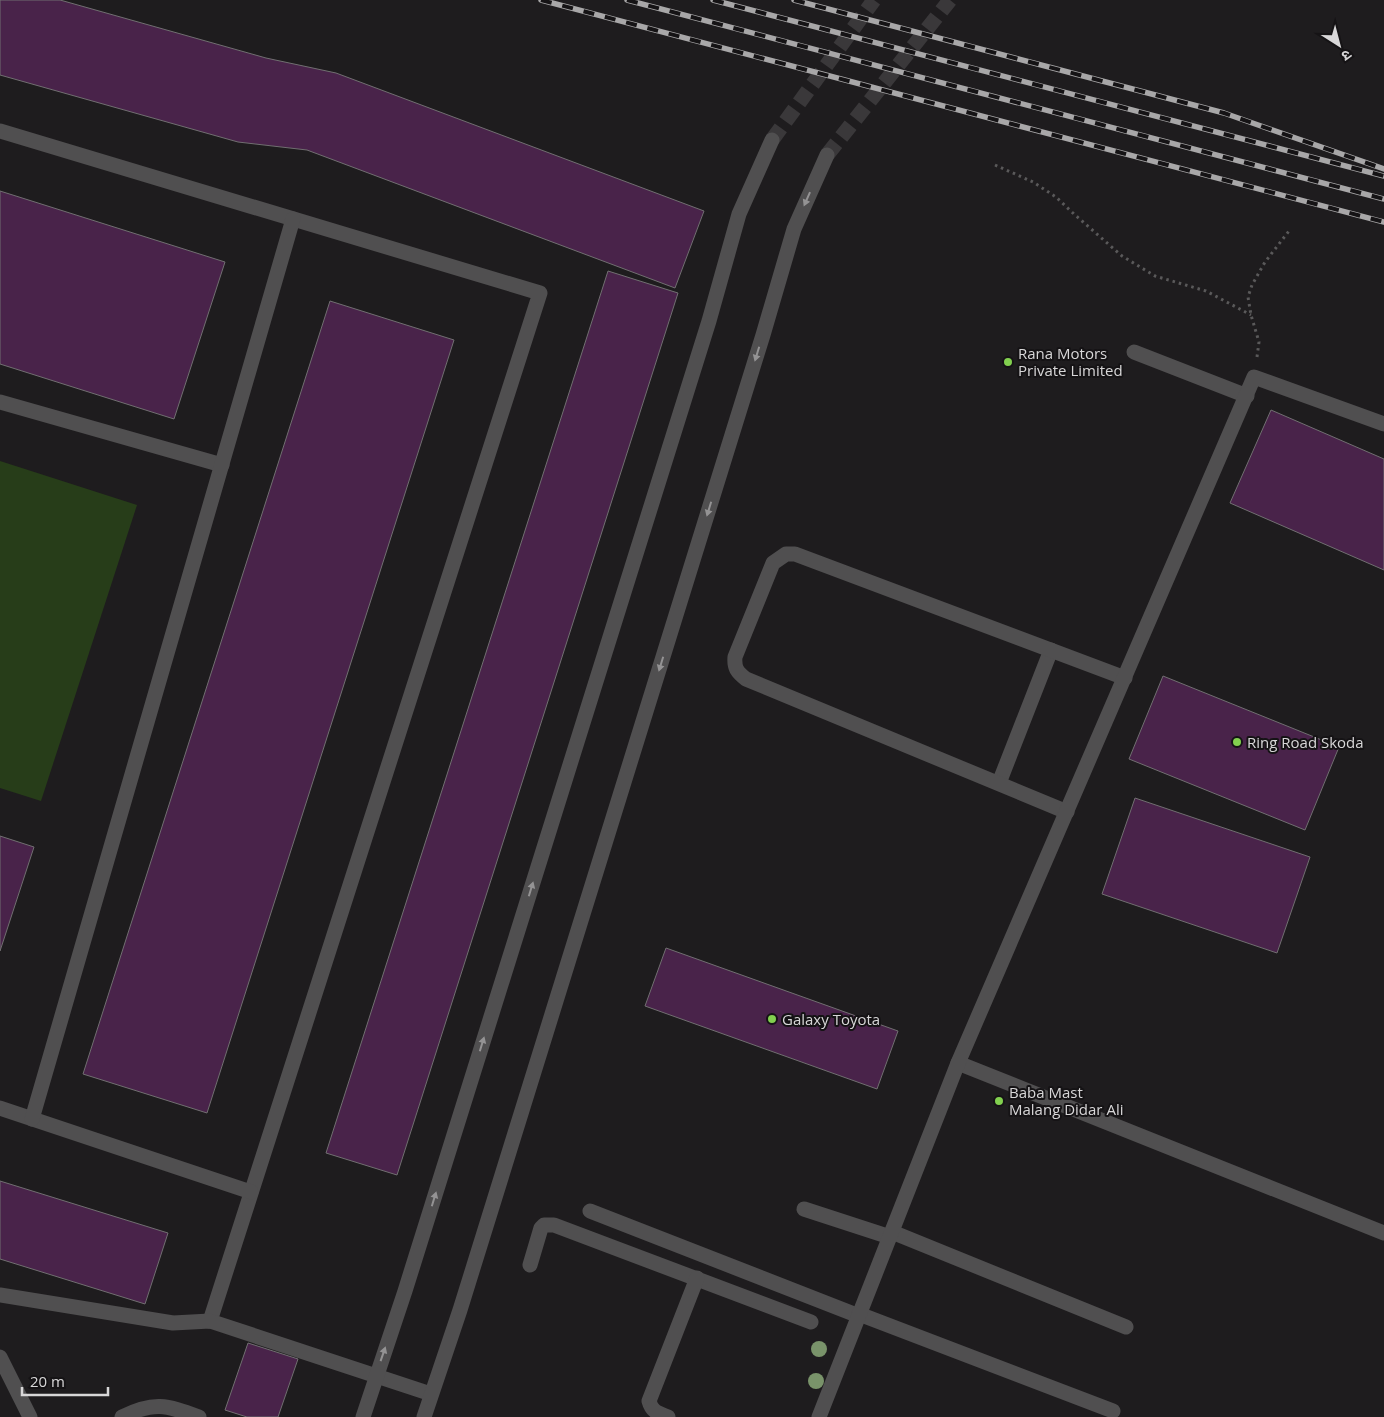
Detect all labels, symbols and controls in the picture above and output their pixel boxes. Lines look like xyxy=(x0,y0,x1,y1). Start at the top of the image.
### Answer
north arrow xyxy=(1314,20,1364,70)
text: उ xyxy=(1337,46,1356,66)
one-way arrow xyxy=(803,192,811,206)
place label: Rana Motors Private Limited xyxy=(1018,343,1123,380)
one-way arrow xyxy=(753,346,761,361)
marker: Rana Motors Private Limited xyxy=(1002,356,1014,368)
one-way arrow xyxy=(705,501,712,516)
one-way arrow xyxy=(656,657,664,672)
place label: Ring Road Skoda xyxy=(1247,732,1364,752)
marker: Ring Road Skoda xyxy=(1231,736,1243,748)
one-way arrow xyxy=(527,882,535,897)
place label: Galaxy Toyota xyxy=(782,1009,880,1029)
marker: Galaxy Toyota xyxy=(766,1013,778,1025)
one-way arrow xyxy=(479,1037,487,1052)
place label: Baba Mast Malang Didar Ali xyxy=(1009,1082,1123,1119)
marker: Baba Mast Malang Didar Ali xyxy=(993,1095,1005,1107)
one-way arrow xyxy=(430,1192,438,1207)
one-way arrow xyxy=(379,1346,387,1361)
scale bar xyxy=(22,1364,109,1396)
text: 20 m xyxy=(30,1371,65,1391)

